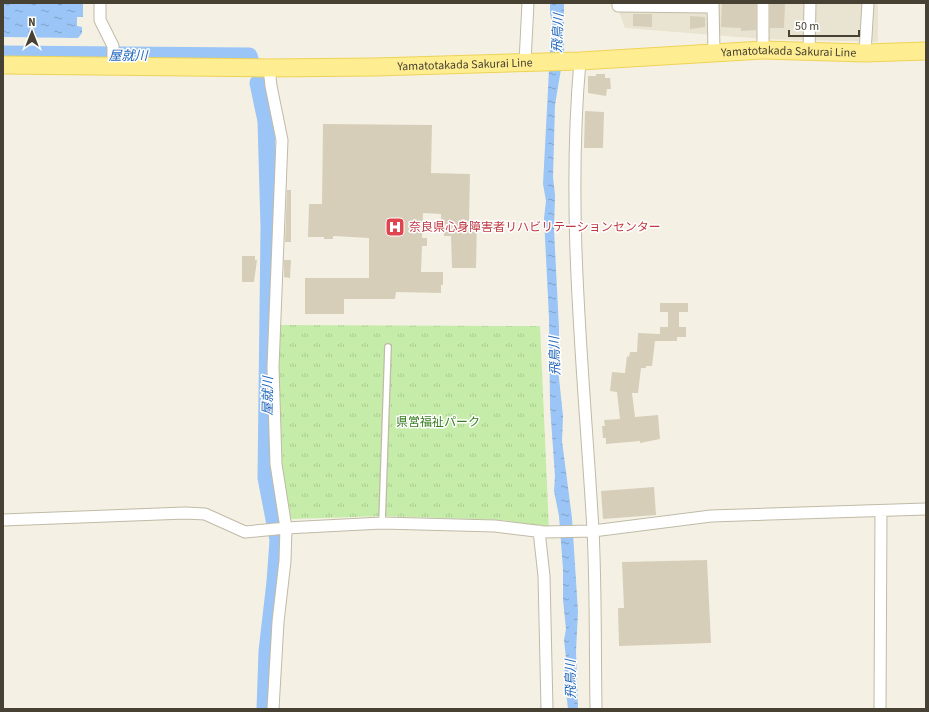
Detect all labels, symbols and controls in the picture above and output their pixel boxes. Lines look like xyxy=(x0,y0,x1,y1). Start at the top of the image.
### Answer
water label: 飛鳥川 xyxy=(548,11,568,53)
north arrow xyxy=(12,12,52,52)
scale bar xyxy=(789,12,859,38)
text: N xyxy=(28,15,36,30)
text: 50 m xyxy=(795,18,819,35)
street label: Yamatotakada Sakurai Line xyxy=(719,42,856,62)
water label: 屋就川 xyxy=(108,47,149,65)
street label: Yamatotakada Sakurai Line xyxy=(396,54,533,75)
hospital icon: 奈良県心身障害者リハビリテーションセンター xyxy=(384,216,406,238)
place label: 奈良県心身障害者リハビリテーションセンター xyxy=(409,219,661,236)
water label: 飛鳥川 xyxy=(545,334,565,376)
water label: 屋就川 xyxy=(259,374,277,416)
park label: 県営福祉パーク xyxy=(396,414,480,431)
water label: 飛鳥川 xyxy=(562,657,580,699)

